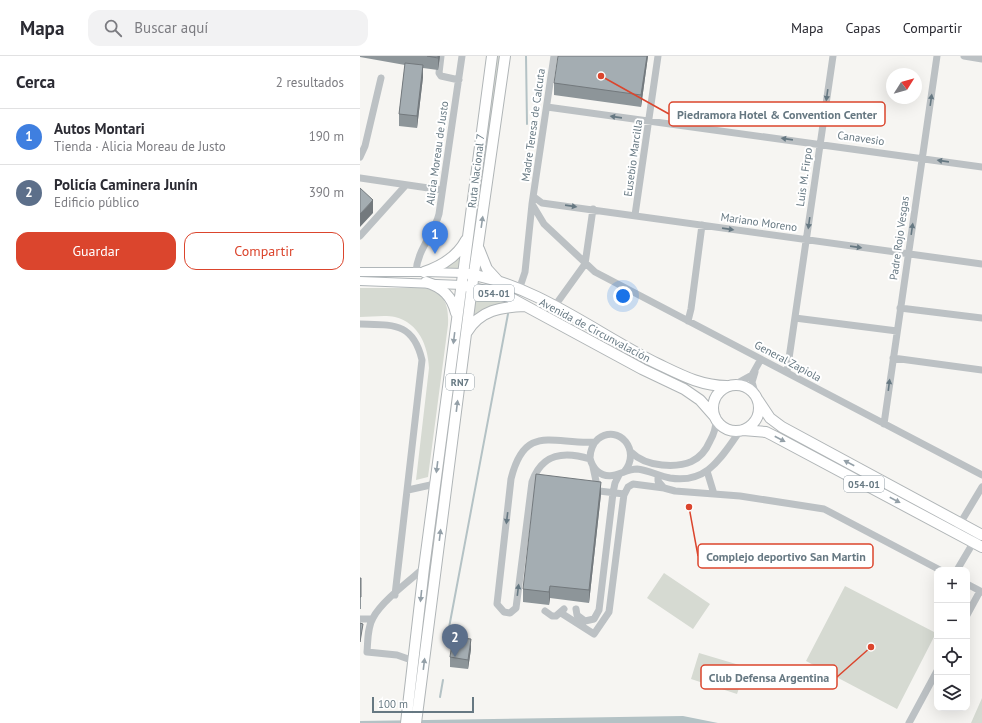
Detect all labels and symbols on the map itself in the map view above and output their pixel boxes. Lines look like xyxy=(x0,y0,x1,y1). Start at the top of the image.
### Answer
street label: Madre Teresa de Calcuta xyxy=(518,68,548,182)
north arrow xyxy=(886,68,922,104)
one-way arrow xyxy=(824,89,830,101)
one-way arrow xyxy=(928,94,934,106)
street label: Alicia Moreau de Justo xyxy=(423,100,451,206)
callout: Piedramora Hotel & Convention Center xyxy=(669,102,885,126)
text: Piedramora Hotel & Convention Center xyxy=(677,107,878,122)
one-way arrow xyxy=(610,114,623,120)
street label: Eusebio Marcilla xyxy=(621,119,645,197)
street label: Canavesio xyxy=(837,128,885,148)
street label: Ruta Nacional 7 xyxy=(464,133,488,209)
one-way arrow xyxy=(781,136,793,143)
street label: Luis M. Firpo xyxy=(793,147,815,207)
one-way arrow xyxy=(937,158,950,164)
street label: Padre Rojo Vesgas xyxy=(886,195,912,281)
one-way arrow xyxy=(565,203,577,210)
street label: Mariano Moreno xyxy=(720,210,798,234)
one-way arrow xyxy=(478,216,485,228)
one-way arrow xyxy=(806,217,812,229)
pin: 1 xyxy=(422,221,448,254)
one-way arrow xyxy=(909,223,915,235)
one-way arrow xyxy=(722,226,734,232)
one-way arrow xyxy=(850,243,862,250)
road number: 054-01 xyxy=(474,285,514,301)
your location xyxy=(613,286,633,306)
street label: Avenida de Circunvalación xyxy=(537,295,653,365)
one-way arrow xyxy=(451,332,457,344)
street label: General Zapiola xyxy=(752,338,824,384)
road number: RN7 xyxy=(446,374,474,390)
one-way arrow xyxy=(886,379,892,391)
one-way arrow xyxy=(454,400,460,412)
one-way arrow xyxy=(774,436,786,443)
one-way arrow xyxy=(843,460,855,467)
one-way arrow xyxy=(434,461,441,473)
road number: 054-01 xyxy=(844,476,884,492)
one-way arrow xyxy=(889,497,901,504)
one-way arrow xyxy=(504,512,510,524)
one-way arrow xyxy=(437,529,443,541)
callout: Complejo deportivo San Martin xyxy=(698,544,873,568)
text: Complejo deportivo San Martin xyxy=(706,549,866,564)
one-way arrow xyxy=(515,584,521,596)
one-way arrow xyxy=(418,590,424,602)
pin: 2 xyxy=(442,624,468,657)
one-way arrow xyxy=(420,658,427,670)
callout: Club Defensa Argentina xyxy=(701,665,837,689)
text: Club Defensa Argentina xyxy=(709,670,829,685)
scale bar xyxy=(372,695,474,714)

